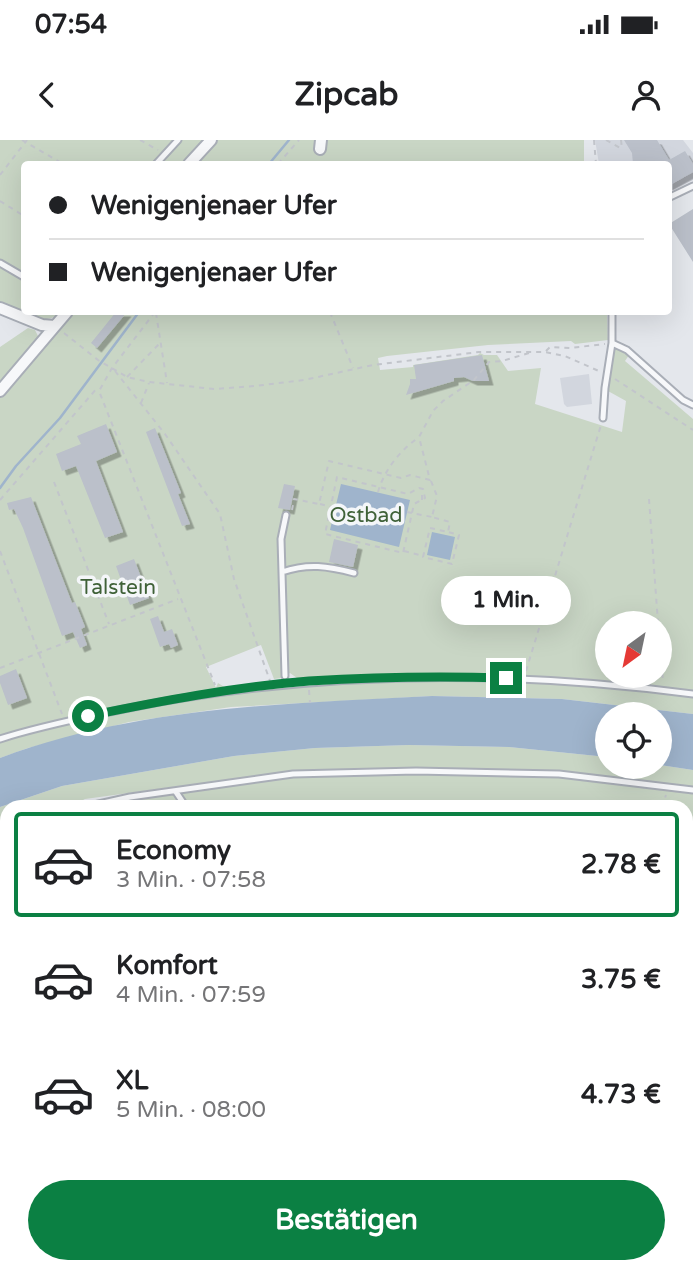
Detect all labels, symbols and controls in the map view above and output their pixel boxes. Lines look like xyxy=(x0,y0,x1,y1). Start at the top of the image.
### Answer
text: 07:54 xyxy=(35,9,107,40)
icon: back xyxy=(28,76,66,114)
text: Zipcab xyxy=(295,76,398,114)
icon: person xyxy=(627,76,665,114)
text: Wenigenjenaer Ufer xyxy=(91,190,337,221)
text: Wenigenjenaer Ufer xyxy=(91,257,337,288)
park label: Ostbad xyxy=(329,503,403,528)
park label: Talstein xyxy=(80,575,156,600)
callout: 1 Min. xyxy=(441,576,571,626)
text: 1 Min. xyxy=(472,586,540,614)
north arrow xyxy=(595,611,672,688)
map controls xyxy=(595,611,672,779)
route end xyxy=(490,662,522,694)
route start xyxy=(72,700,104,732)
button: locate xyxy=(595,702,672,779)
icon: car xyxy=(32,833,95,896)
text: Economy xyxy=(116,835,231,866)
text: 2.78 € xyxy=(581,849,661,880)
text: 3 Min. · 07:58 xyxy=(116,866,266,894)
icon: car xyxy=(32,948,95,1011)
text: Komfort xyxy=(116,950,218,981)
text: 3.75 € xyxy=(581,964,661,995)
text: 4 Min. · 07:59 xyxy=(116,981,266,1009)
icon: car xyxy=(32,1063,95,1126)
text: XL xyxy=(116,1065,148,1096)
text: 4.73 € xyxy=(581,1079,661,1110)
text: 5 Min. · 08:00 xyxy=(116,1096,266,1124)
button: Bestätigen xyxy=(28,1180,665,1260)

